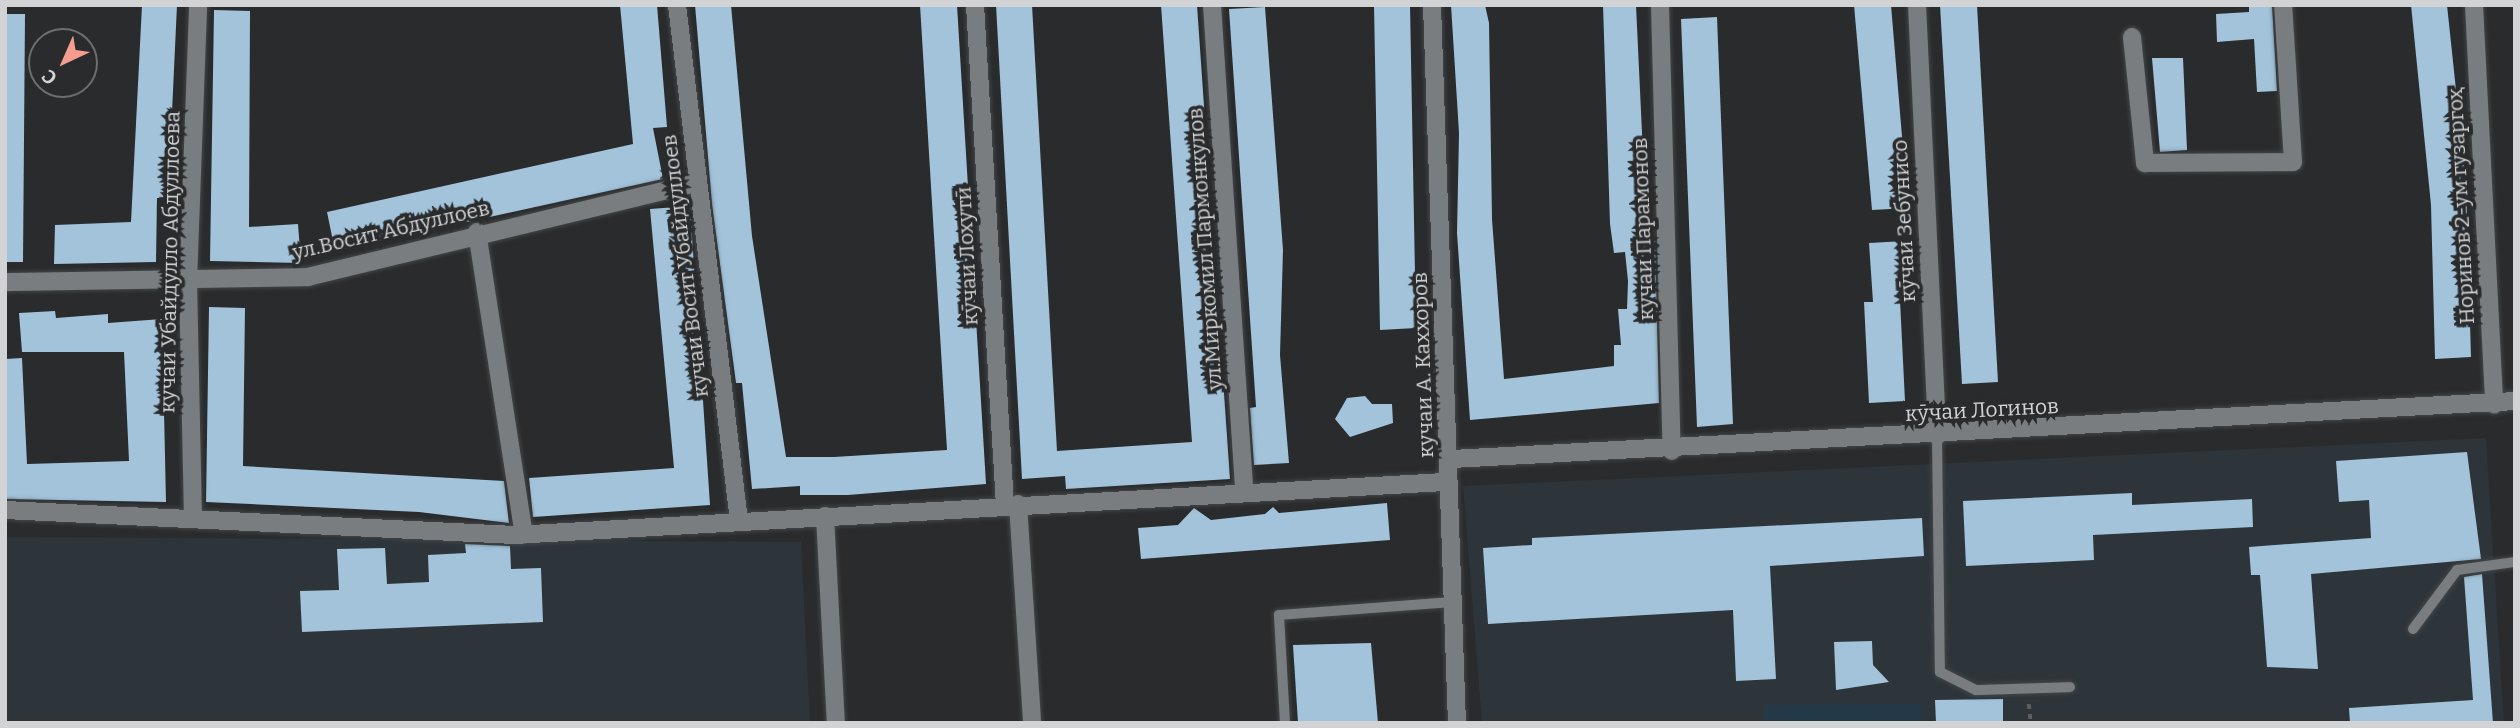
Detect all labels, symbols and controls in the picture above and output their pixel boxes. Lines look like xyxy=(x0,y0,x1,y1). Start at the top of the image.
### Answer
north arrow xyxy=(28,28,98,98)
text: С xyxy=(37,65,62,89)
street label: Норинов 2-ум гузаргоҳ xyxy=(2442,87,2480,325)
street label: ул.Миркомил Пармонкулов xyxy=(1183,107,1227,391)
street label: кучаи Убайдулло Абдуллоева xyxy=(155,111,185,413)
street label: кучаи Восит Убайдуллоев xyxy=(656,133,714,399)
street label: кучаи Парамонов xyxy=(1627,137,1659,321)
street label: кӯчаи Зебунисо xyxy=(1887,139,1921,303)
street label: кӯчаи Лохутӣ xyxy=(951,186,983,326)
street label: ул.Восит Абдуллоев xyxy=(290,195,492,265)
street label: кучаи А. Каххоров xyxy=(1407,272,1439,458)
street label: кӯчаи Логинов xyxy=(1905,393,2059,427)

